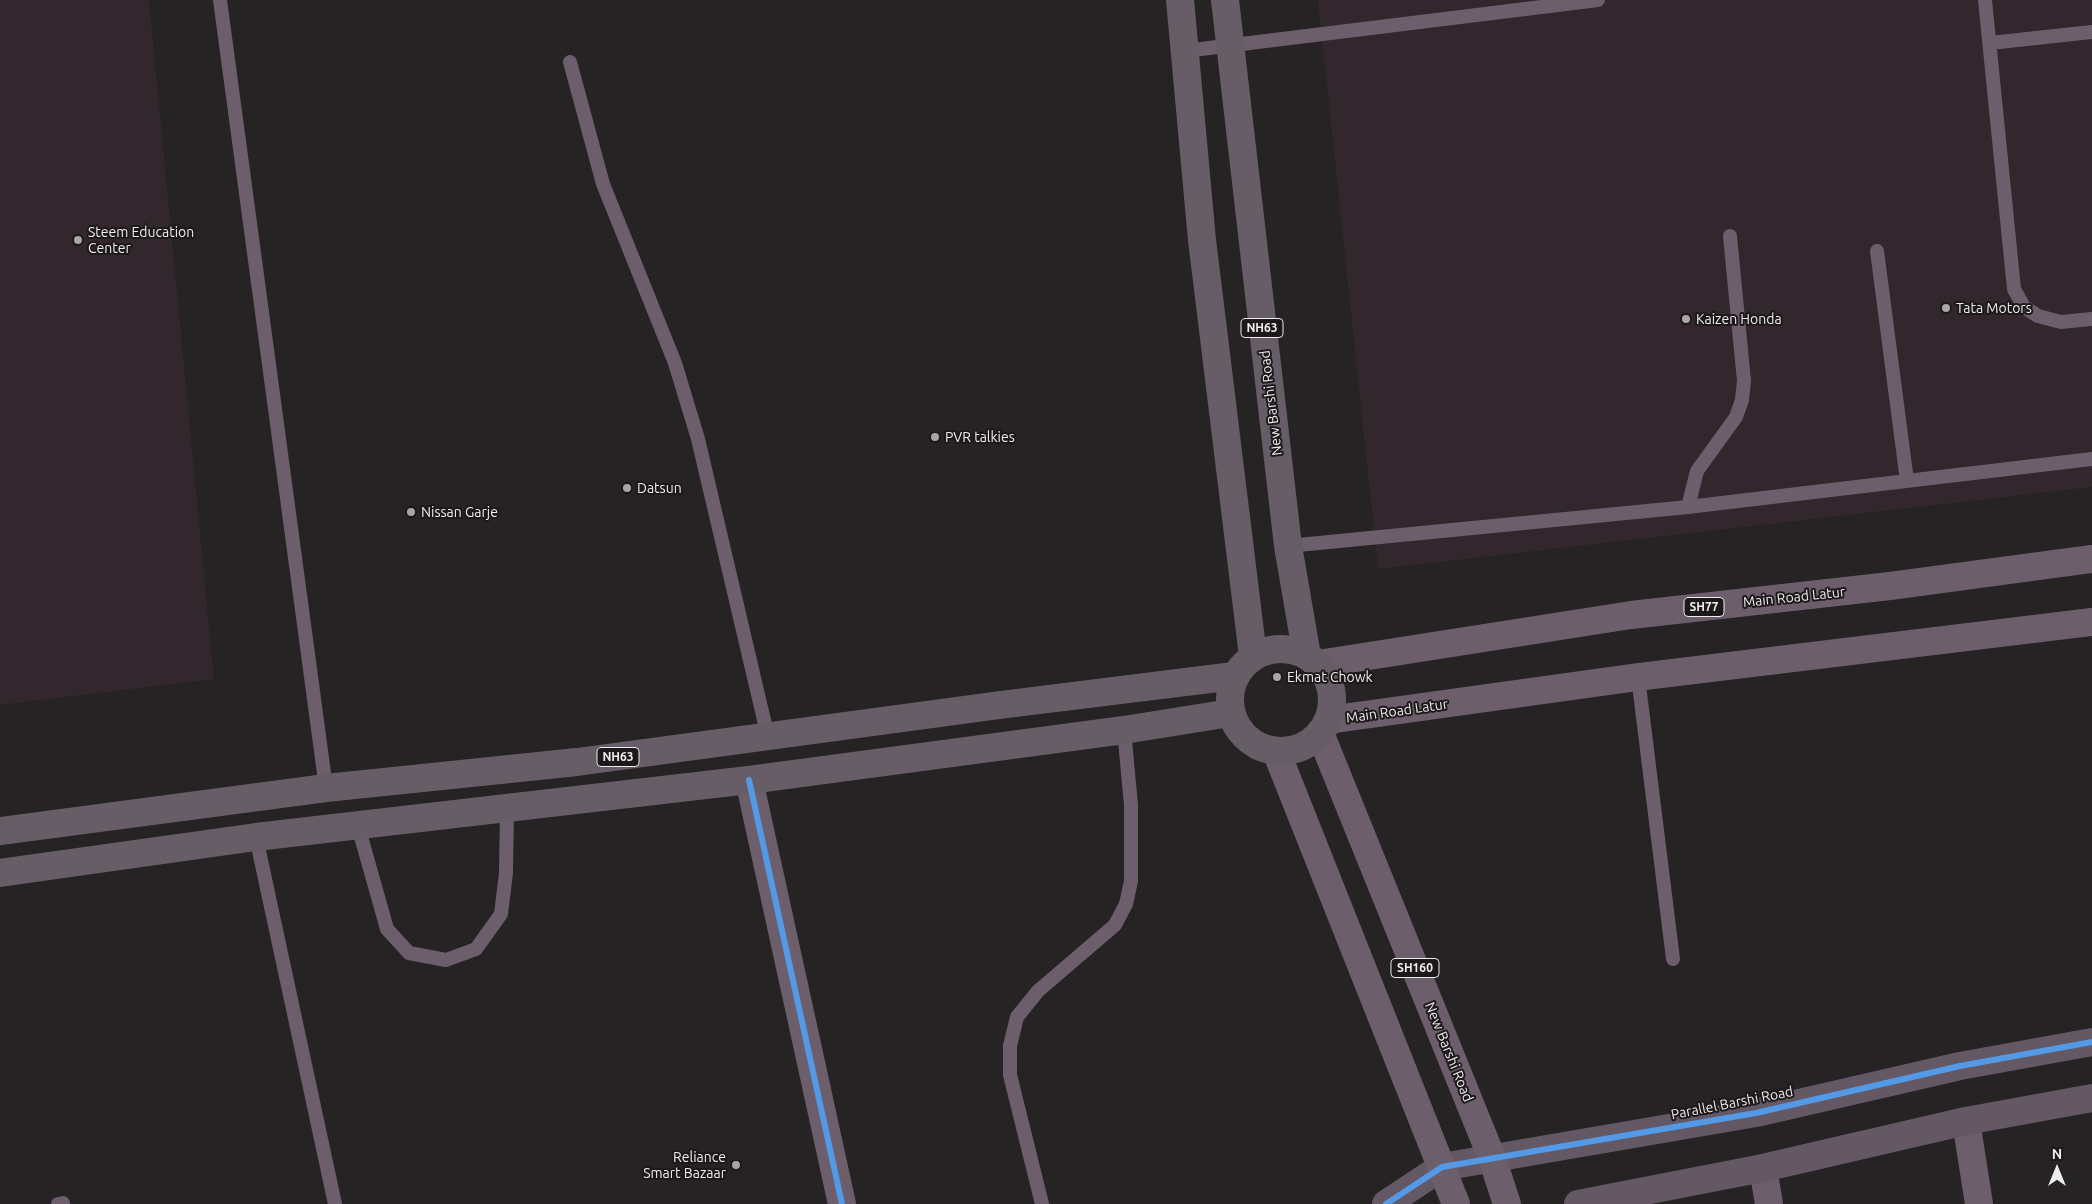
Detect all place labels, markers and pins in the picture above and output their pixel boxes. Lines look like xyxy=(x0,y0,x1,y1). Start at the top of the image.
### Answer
place label: Steem Education Center xyxy=(88,224,194,256)
marker: Steem Education Center xyxy=(72,234,84,246)
place label: Tata Motors xyxy=(1956,300,2032,316)
marker: Tata Motors xyxy=(1940,302,1952,314)
place label: Kaizen Honda xyxy=(1696,311,1782,327)
marker: Kaizen Honda xyxy=(1680,313,1692,325)
place label: PVR talkies xyxy=(945,429,1015,445)
marker: PVR talkies xyxy=(929,431,941,443)
place label: Datsun xyxy=(637,480,682,496)
marker: Datsun xyxy=(621,482,633,494)
place label: Nissan Garje xyxy=(421,504,498,520)
marker: Nissan Garje xyxy=(405,506,417,518)
place label: Ekmat Chowk xyxy=(1287,669,1373,685)
marker: Ekmat Chowk xyxy=(1271,671,1283,683)
place label: Reliance Smart Bazaar xyxy=(643,1149,726,1182)
marker: Reliance Smart Bazaar xyxy=(730,1159,742,1171)

